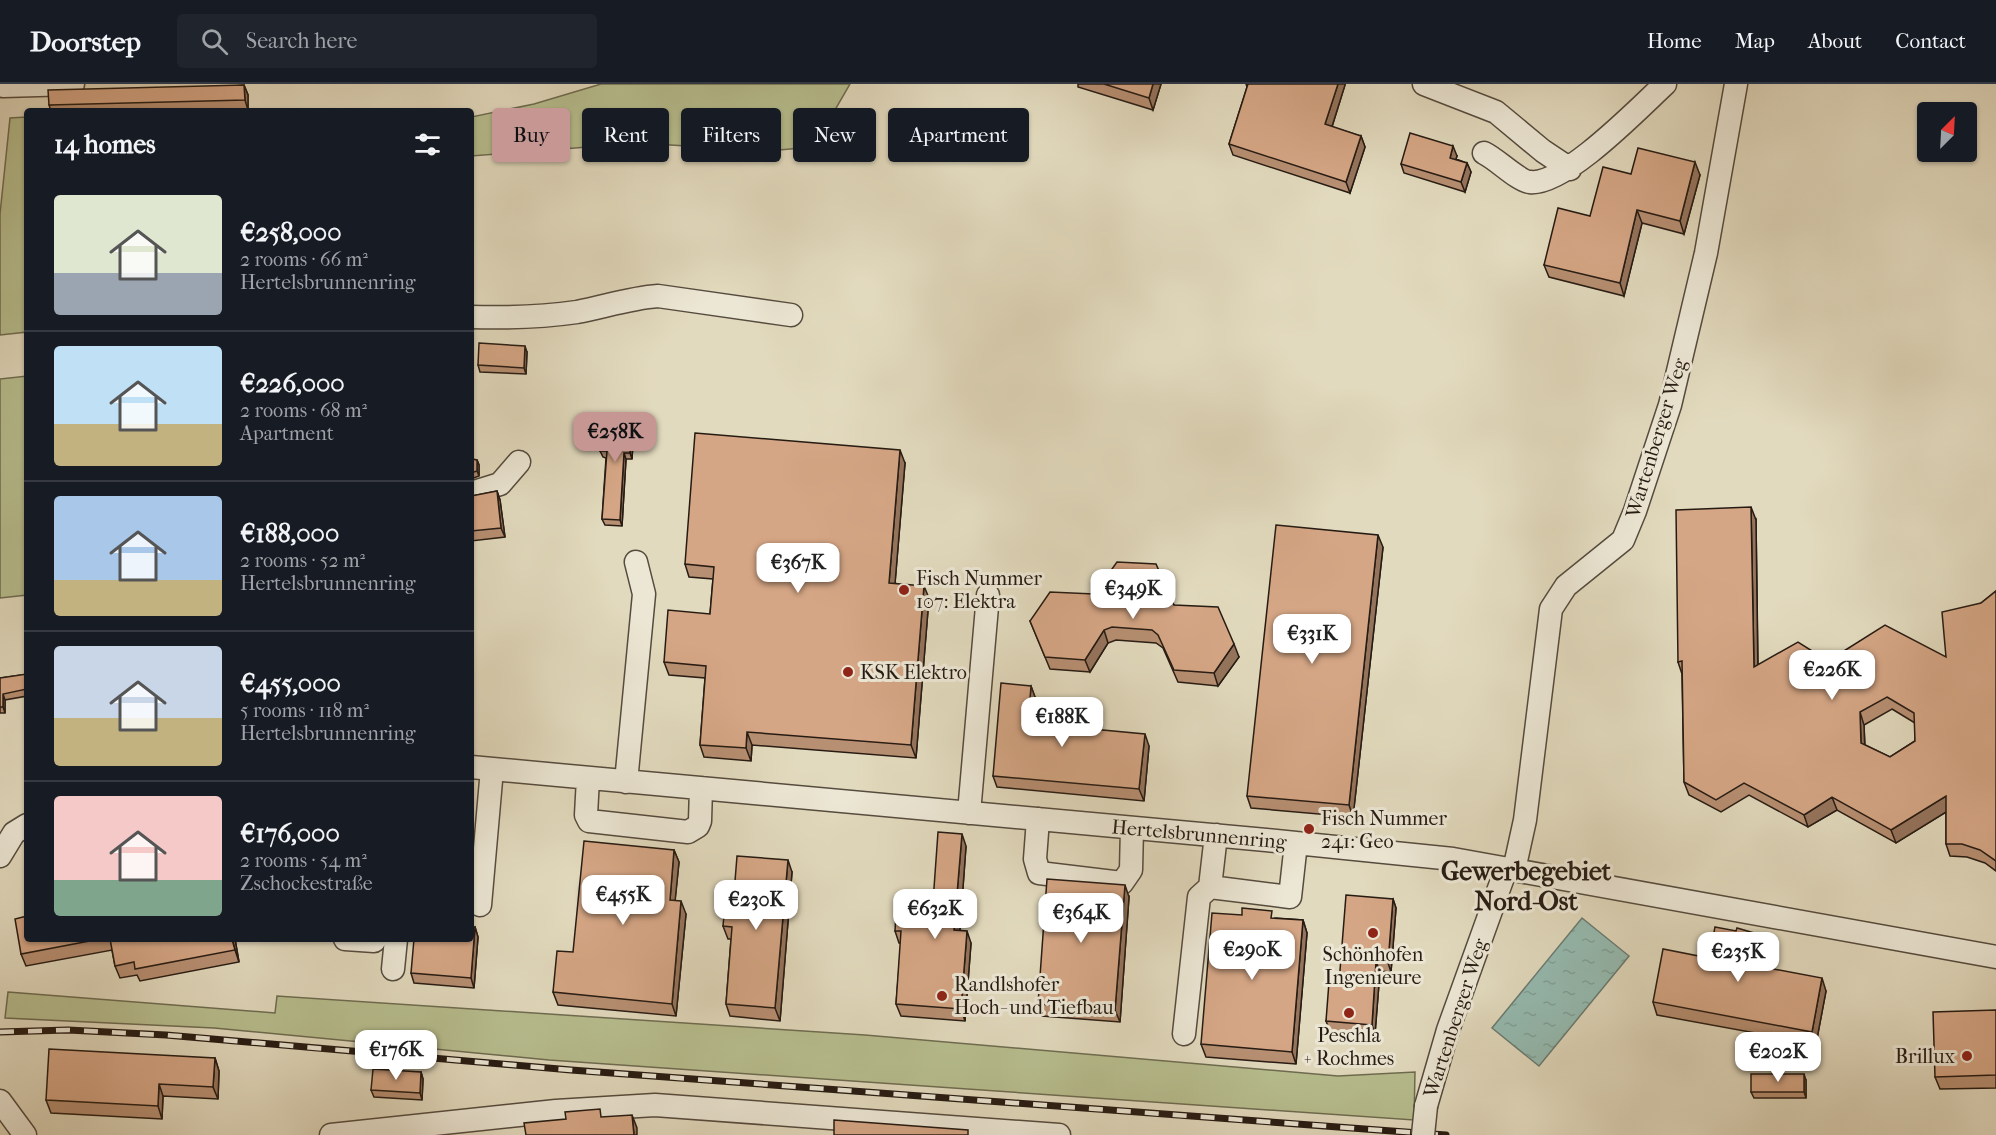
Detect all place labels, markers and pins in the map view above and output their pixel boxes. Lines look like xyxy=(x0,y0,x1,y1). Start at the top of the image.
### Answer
pin: €258K xyxy=(573,412,657,463)
pin: €367K xyxy=(756,543,840,594)
place label: Fisch Nummer 107: Elektra xyxy=(916,567,1042,613)
pin: €349K xyxy=(1091,569,1175,620)
marker: Fisch Nummer 107: Elektra xyxy=(897,583,911,597)
pin: €331K xyxy=(1270,614,1354,665)
pin: €226K xyxy=(1790,650,1874,701)
place label: KSK Elektro xyxy=(860,661,967,684)
marker: KSK Elektro xyxy=(841,665,855,679)
pin: €188K xyxy=(1020,697,1104,748)
place label: Fisch Nummer 241: Geo xyxy=(1321,807,1447,853)
marker: Fisch Nummer 241: Geo xyxy=(1302,822,1316,836)
pin: €455K xyxy=(581,875,665,926)
pin: €230K xyxy=(714,880,798,931)
pin: €632K xyxy=(893,889,977,940)
pin: €364K xyxy=(1039,893,1123,944)
marker: Schönhofen Ingenieure xyxy=(1366,926,1380,940)
pin: €290K xyxy=(1210,930,1294,981)
pin: €235K xyxy=(1696,932,1780,983)
place label: Schönhofen Ingenieure xyxy=(1323,943,1424,989)
place label: Randlshofer Hoch- und Tiefbau xyxy=(954,973,1114,1019)
marker: Randlshofer Hoch- und Tiefbau xyxy=(935,989,949,1003)
marker: Peschla + Rochmes xyxy=(1342,1006,1356,1020)
place label: Peschla + Rochmes xyxy=(1304,1024,1394,1070)
pin: €176K xyxy=(354,1030,438,1081)
pin: €202K xyxy=(1736,1032,1820,1083)
place label: Brillux xyxy=(1895,1045,1956,1068)
marker: Brillux xyxy=(1960,1049,1974,1063)

